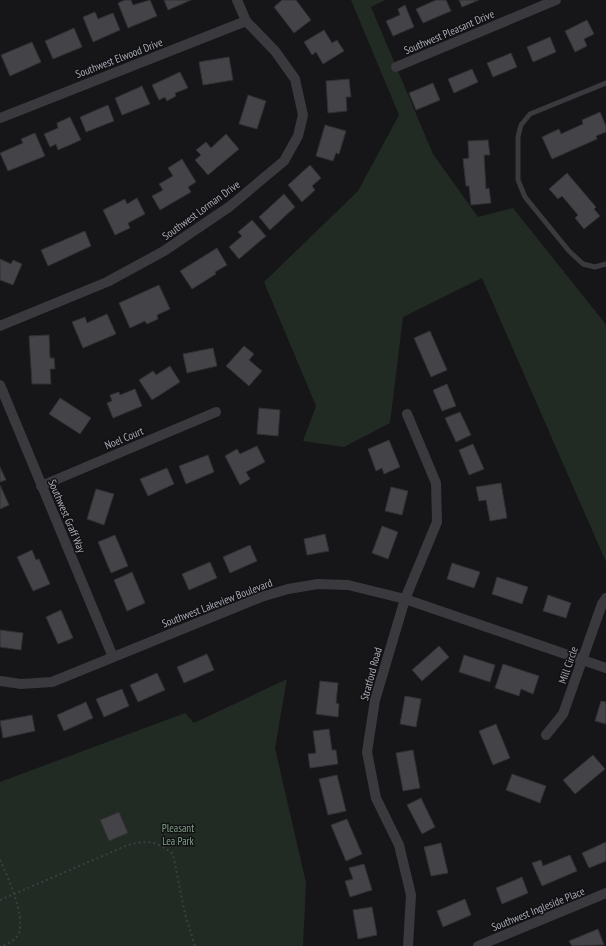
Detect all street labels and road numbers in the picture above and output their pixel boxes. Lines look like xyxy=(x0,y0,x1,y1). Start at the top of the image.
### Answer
street label: Southwest Pleasant Drive xyxy=(402,6,497,57)
street label: Southwest Elwood Drive xyxy=(73,35,165,81)
street label: Southwest Lorman Drive xyxy=(159,177,243,243)
street label: Noel Court xyxy=(103,424,145,452)
street label: Southwest Graff Way xyxy=(45,477,89,556)
street label: Southwest Lakeview Boulevard xyxy=(160,575,274,631)
street label: Mill Circle xyxy=(555,644,581,685)
street label: Stratford Road xyxy=(357,646,385,702)
street label: Southwest Ingleside Place xyxy=(489,884,587,934)

